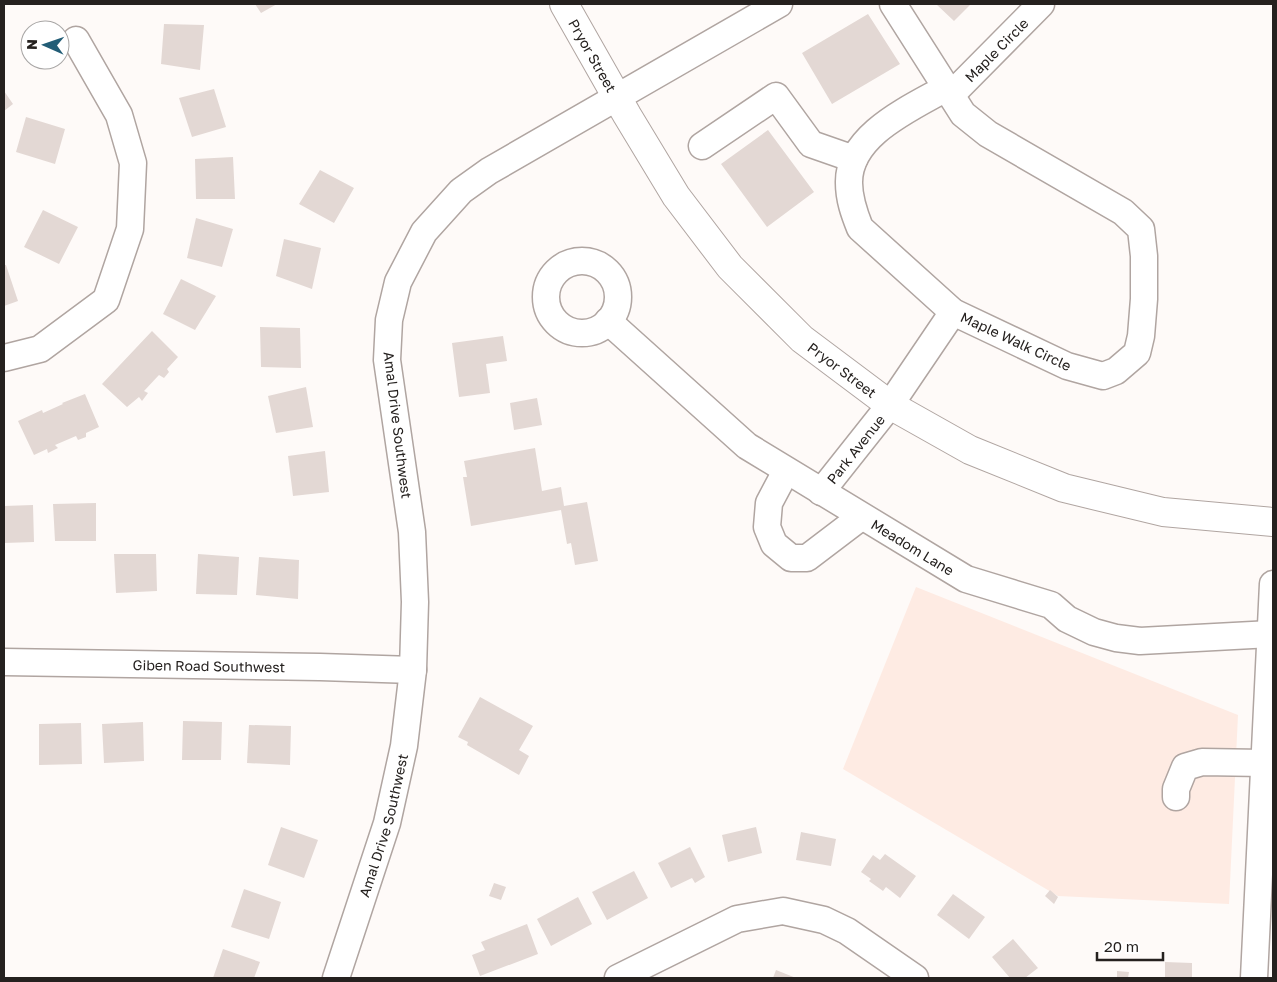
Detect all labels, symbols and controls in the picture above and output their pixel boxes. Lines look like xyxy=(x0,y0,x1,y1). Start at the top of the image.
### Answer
street label: Maple Circle xyxy=(961,14,1031,85)
street label: Pryor Street xyxy=(566,16,621,95)
north arrow xyxy=(20,20,70,70)
text: N xyxy=(23,39,40,50)
street label: Maple Walk Circle xyxy=(958,308,1074,374)
street label: Pryor Street xyxy=(805,338,880,401)
street label: Amal Drive Southwest xyxy=(381,350,415,500)
street label: Park Avenue xyxy=(823,411,888,487)
street label: Meadom Lane xyxy=(868,515,957,578)
street label: Giben Road Southwest xyxy=(133,656,285,675)
street label: Amal Drive Southwest xyxy=(355,752,411,899)
scale bar xyxy=(1097,930,1163,962)
text: 20 m xyxy=(1104,937,1139,955)

